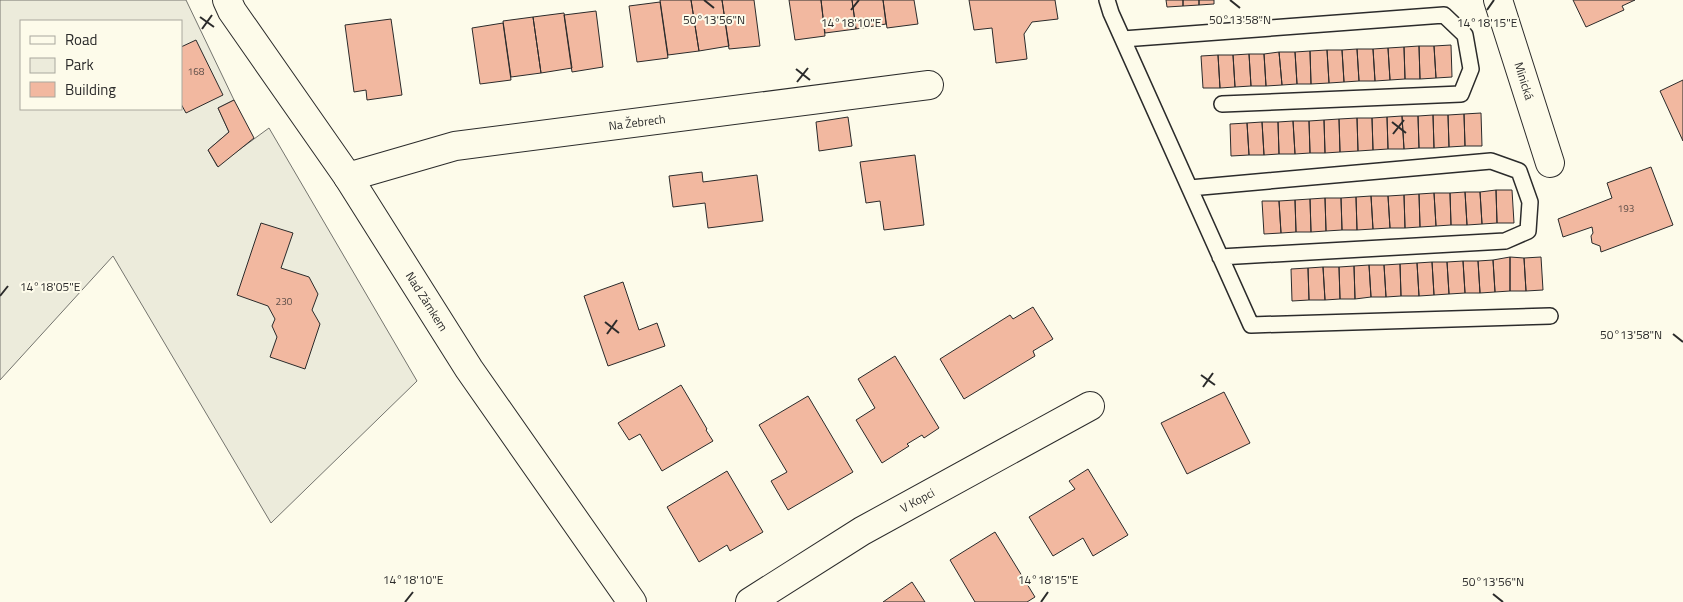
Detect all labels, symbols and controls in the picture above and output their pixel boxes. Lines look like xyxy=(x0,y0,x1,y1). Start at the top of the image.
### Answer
text: 50°13'56"N xyxy=(683,10,745,29)
text: 50°13'58"N xyxy=(1209,10,1271,29)
text: 14°18'10"E xyxy=(821,13,882,32)
text: 14°18'15"E xyxy=(1457,13,1518,32)
legend xyxy=(20,20,182,110)
text: Road xyxy=(65,28,97,51)
text: Park xyxy=(65,53,94,76)
street label: Minická xyxy=(1509,59,1539,102)
house number: 168 xyxy=(188,64,205,79)
text: Building xyxy=(65,78,116,101)
street label: Na Žebrech xyxy=(607,109,667,135)
house number: 193 xyxy=(1618,201,1634,216)
street label: Nad Zámkem xyxy=(401,268,453,335)
text: 14°18'05"E xyxy=(20,277,81,296)
house number: 230 xyxy=(276,294,293,309)
text: 50°13'58"N xyxy=(1600,325,1662,344)
street label: V Kopci xyxy=(897,483,938,517)
text: 14°18'10"E xyxy=(383,570,444,589)
text: 14°18'15"E xyxy=(1018,570,1079,589)
text: 50°13'56"N xyxy=(1462,572,1524,591)

